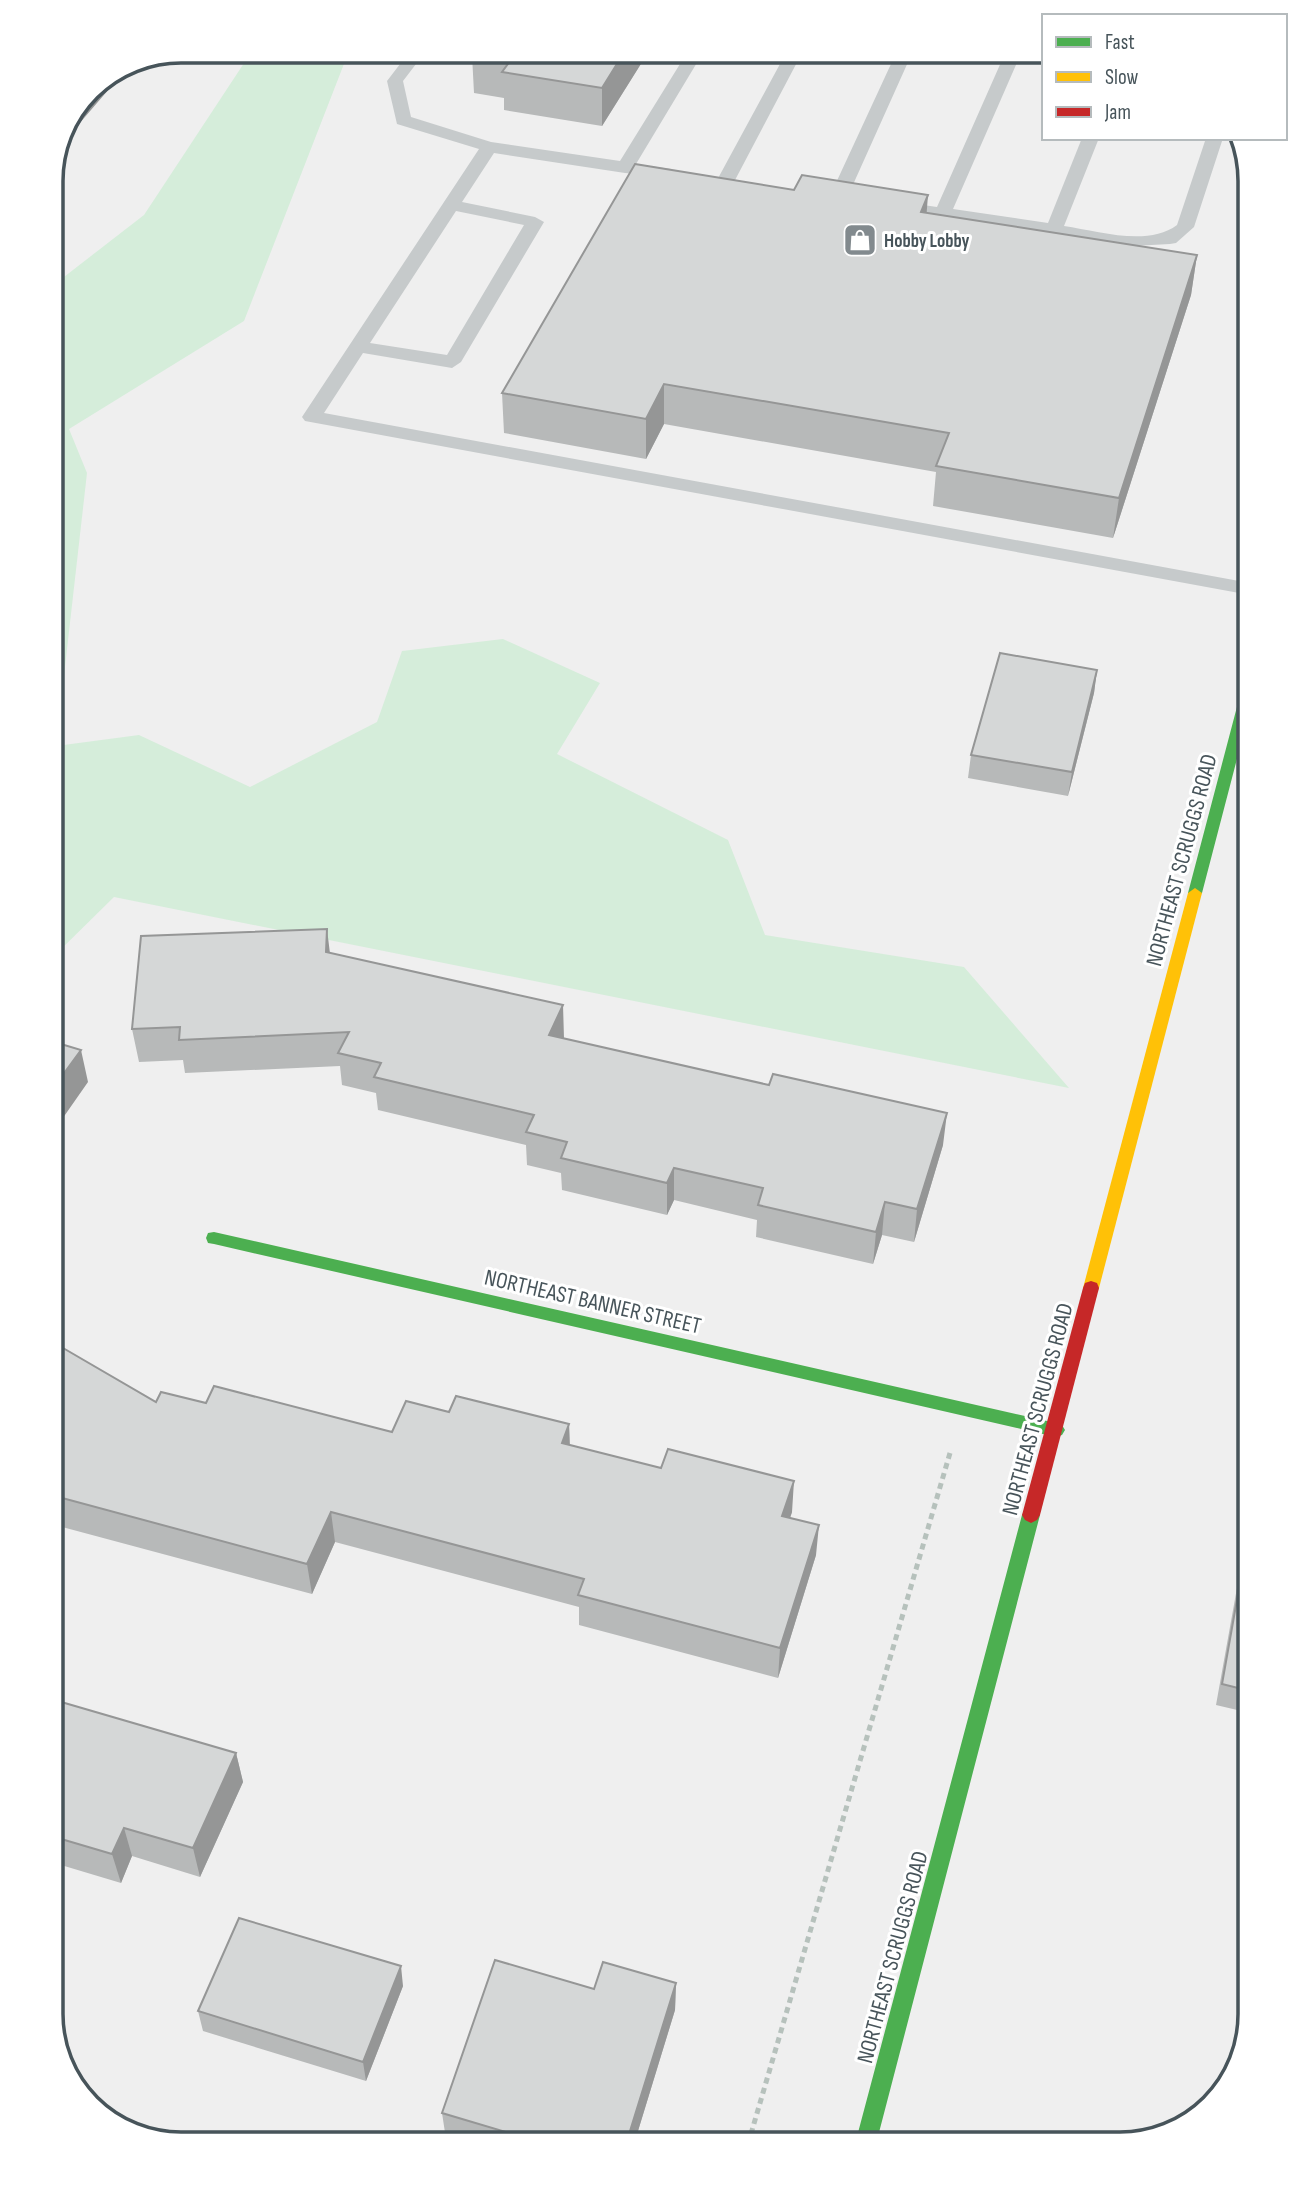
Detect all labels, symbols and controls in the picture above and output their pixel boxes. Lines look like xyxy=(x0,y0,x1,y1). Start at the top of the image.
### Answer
legend xyxy=(1042,14,1287,140)
text: Fast xyxy=(1105,30,1135,55)
text: Slow xyxy=(1105,65,1139,90)
text: Jam xyxy=(1104,100,1131,125)
shop icon: Hobby Lobby xyxy=(841,221,879,259)
place label: Hobby Lobby xyxy=(884,230,970,253)
street label: NORTHEAST SCRUGGS ROAD xyxy=(1140,751,1224,969)
street label: NORTHEAST BANNER STREET xyxy=(482,1263,704,1341)
street label: NORTHEAST SCRUGGS ROAD xyxy=(996,1300,1080,1518)
street label: NORTHEAST SCRUGGS ROAD xyxy=(851,1848,935,2066)

